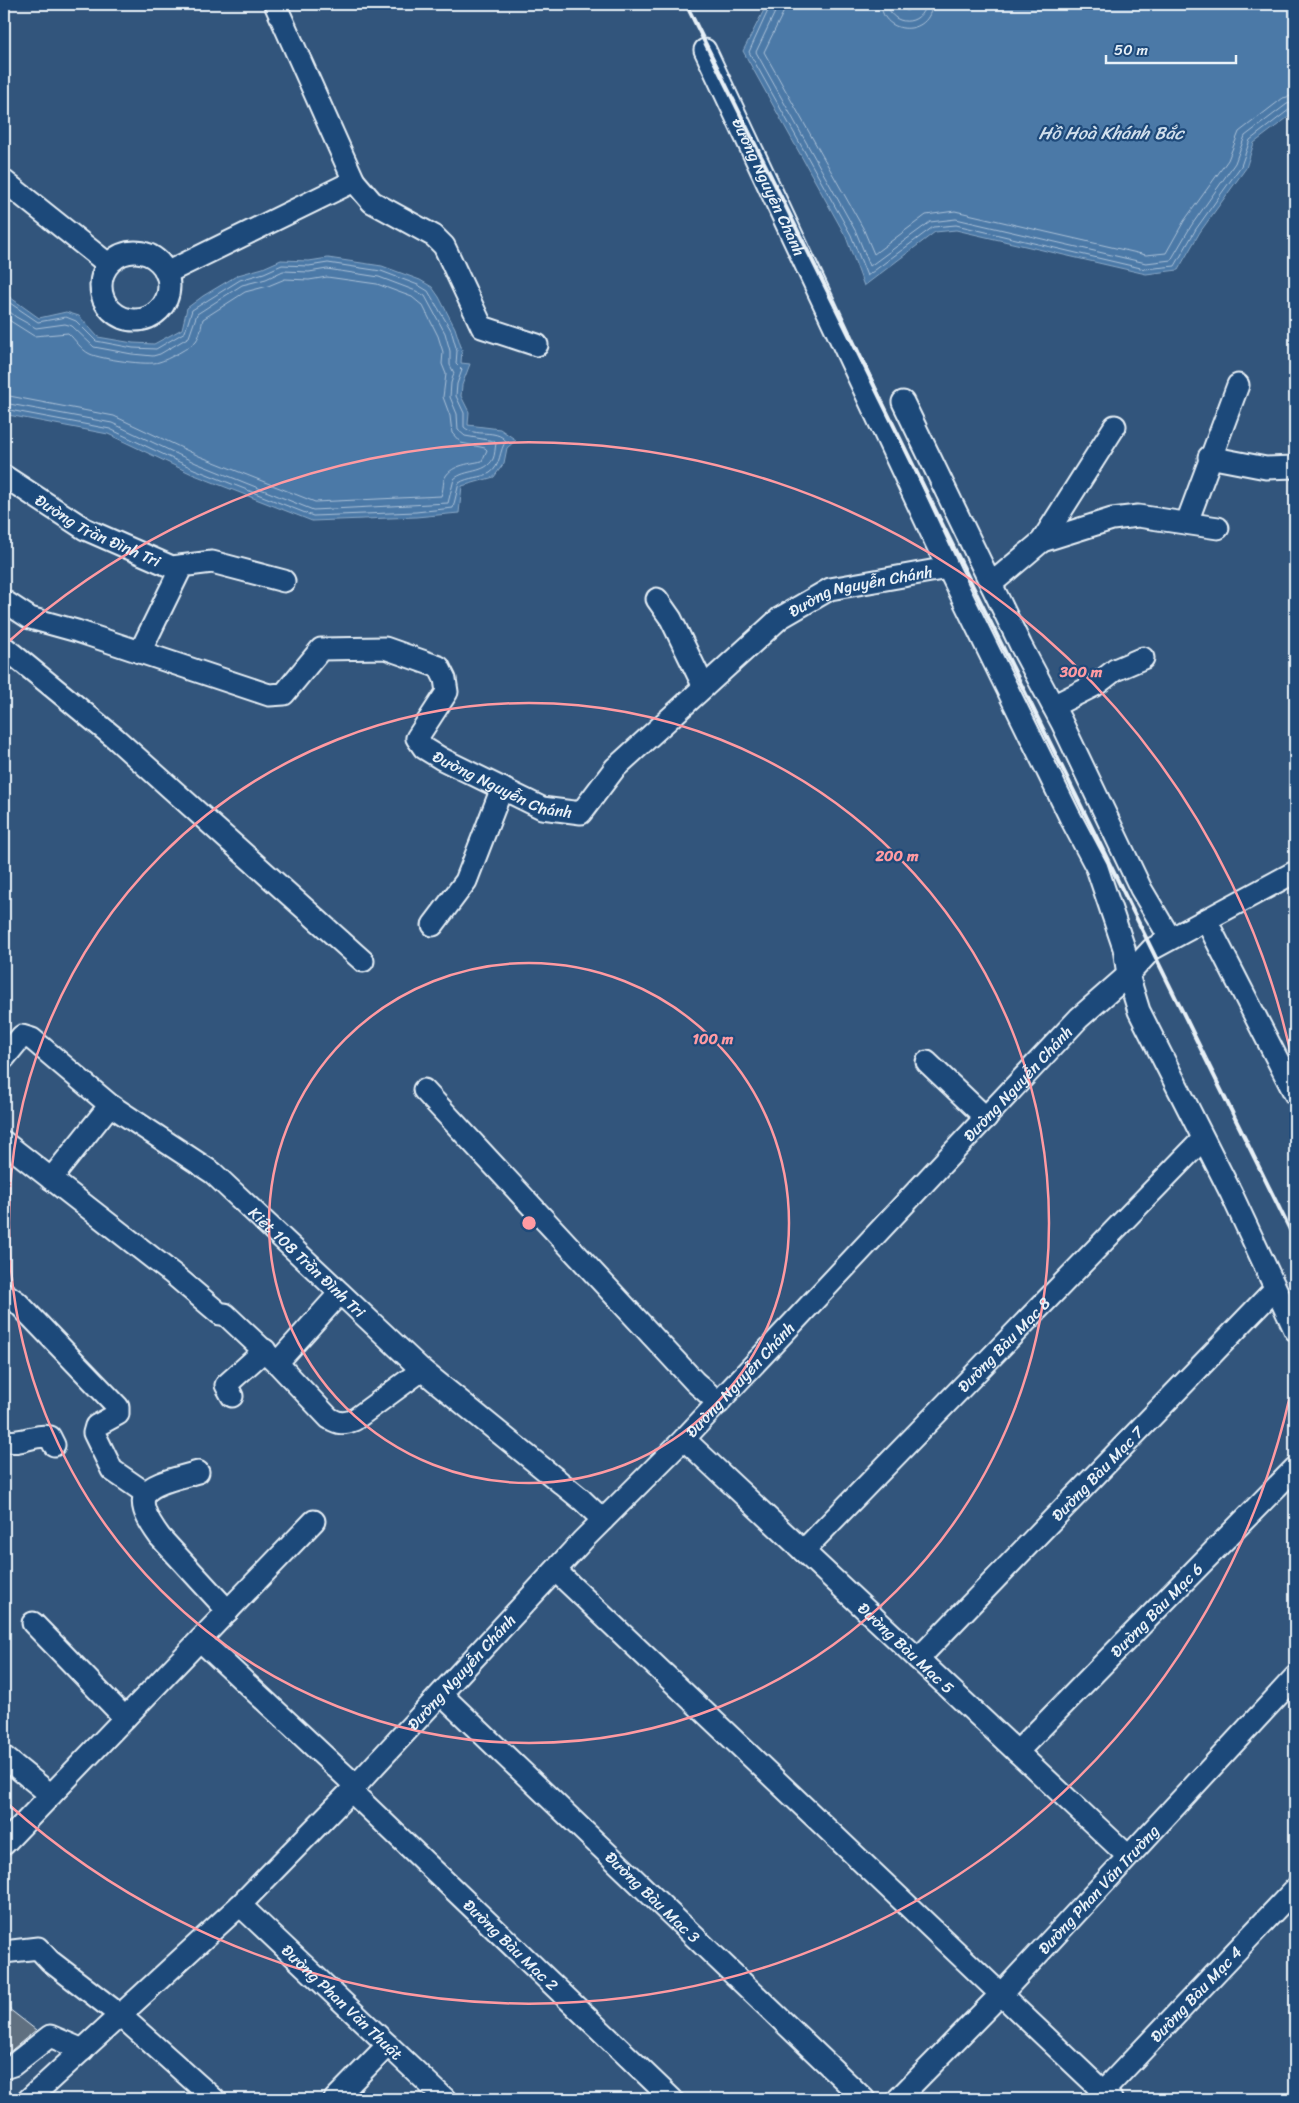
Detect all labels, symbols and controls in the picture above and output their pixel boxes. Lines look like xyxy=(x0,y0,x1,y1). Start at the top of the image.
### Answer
scale bar xyxy=(1106,32,1236,64)
text: 50 m xyxy=(1114,37,1149,63)
street label: Đường Nguyễn Chánh xyxy=(724,113,814,261)
water label: Hồ Hoà Khánh Bắc xyxy=(1039,117,1185,149)
street label: Đường Trần Đình Tri xyxy=(29,486,166,576)
street label: Đường Nguyễn Chánh xyxy=(783,557,935,625)
text: 300 m xyxy=(1059,659,1103,685)
street label: Đường Nguyễn Chánh xyxy=(427,742,574,827)
text: 200 m xyxy=(874,843,919,869)
street label: Đường Nguyễn Chánh xyxy=(956,1019,1080,1149)
text: 100 m xyxy=(693,1026,734,1052)
street label: Kiệt 108 Trần Đình Tri xyxy=(241,1199,373,1326)
centre of rings xyxy=(520,1214,538,1232)
street label: Đường Bàu Mạc 8 xyxy=(950,1290,1058,1399)
street label: Đường Nguyễn Chánh xyxy=(678,1315,802,1445)
street label: Đường Bàu Mạc 7 xyxy=(1044,1418,1152,1528)
street label: Đường Bàu Mạc 6 xyxy=(1103,1556,1210,1665)
street label: Đường Bàu Mạc 5 xyxy=(851,1595,961,1701)
street label: Đường Nguyễn Chánh xyxy=(400,1607,523,1737)
street label: Đường Phan Văn Trường xyxy=(1031,1818,1167,1961)
street label: Đường Bàu Mạc 3 xyxy=(598,1844,707,1951)
street label: Đường Bàu Mạc 2 xyxy=(456,1892,566,1998)
street label: Đường Phan Văn Thuật xyxy=(274,1937,410,2068)
street label: Đường Bàu Mạc 4 xyxy=(1143,1939,1250,2049)

